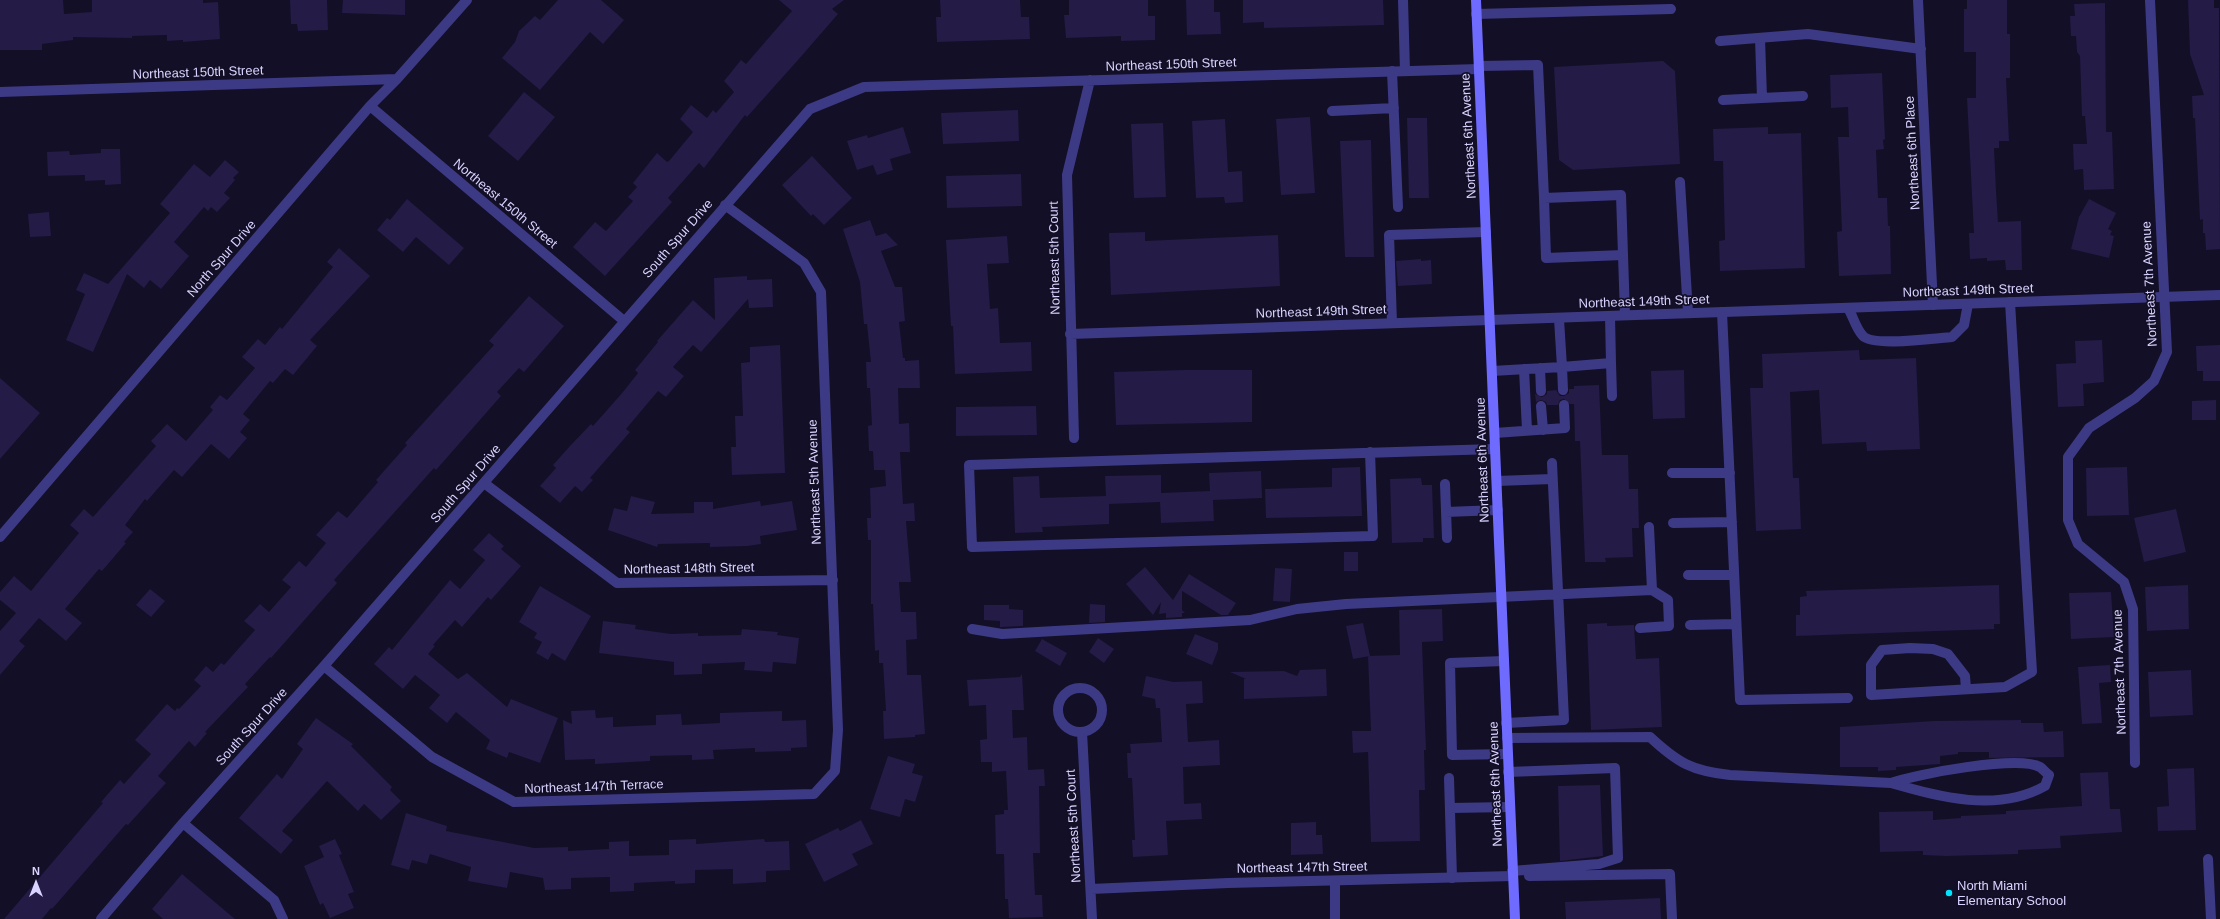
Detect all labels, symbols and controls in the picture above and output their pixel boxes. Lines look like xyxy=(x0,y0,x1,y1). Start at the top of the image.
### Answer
street label: Northeast 150th Street xyxy=(1105,55,1237,75)
street label: Northeast 150th Street xyxy=(132,63,264,83)
street label: Northeast 6th Avenue xyxy=(1458,73,1480,199)
street label: Northeast 6th Place xyxy=(1902,96,1924,210)
street label: Northeast 150th Street xyxy=(450,156,560,252)
street label: South Spur Drive xyxy=(640,197,716,281)
street label: Northeast 5th Court xyxy=(1046,201,1064,315)
street label: North Spur Drive xyxy=(184,217,260,301)
street label: Northeast 7th Avenue xyxy=(2139,221,2161,347)
street label: Northeast 149th Street xyxy=(1902,281,2034,301)
street label: Northeast 149th Street xyxy=(1578,292,1710,312)
street label: Northeast 149th Street xyxy=(1255,302,1387,322)
street label: Northeast 6th Avenue xyxy=(1473,397,1493,523)
street label: Northeast 5th Avenue xyxy=(805,419,825,545)
street label: South Spur Drive xyxy=(428,442,504,526)
street label: Northeast 148th Street xyxy=(623,560,755,578)
street label: Northeast 7th Avenue xyxy=(2110,609,2130,735)
street label: South Spur Drive xyxy=(213,685,291,769)
street label: Northeast 6th Avenue xyxy=(1486,721,1506,847)
street label: Northeast 5th Court xyxy=(1063,769,1085,883)
street label: Northeast 147th Terrace xyxy=(524,777,664,797)
street label: Northeast 147th Street xyxy=(1236,859,1368,877)
north arrow xyxy=(16,863,56,903)
text: N xyxy=(32,865,40,877)
place label: North Miami Elementary School xyxy=(1957,878,2066,909)
marker: North Miami Elementary School xyxy=(1944,888,1954,898)

